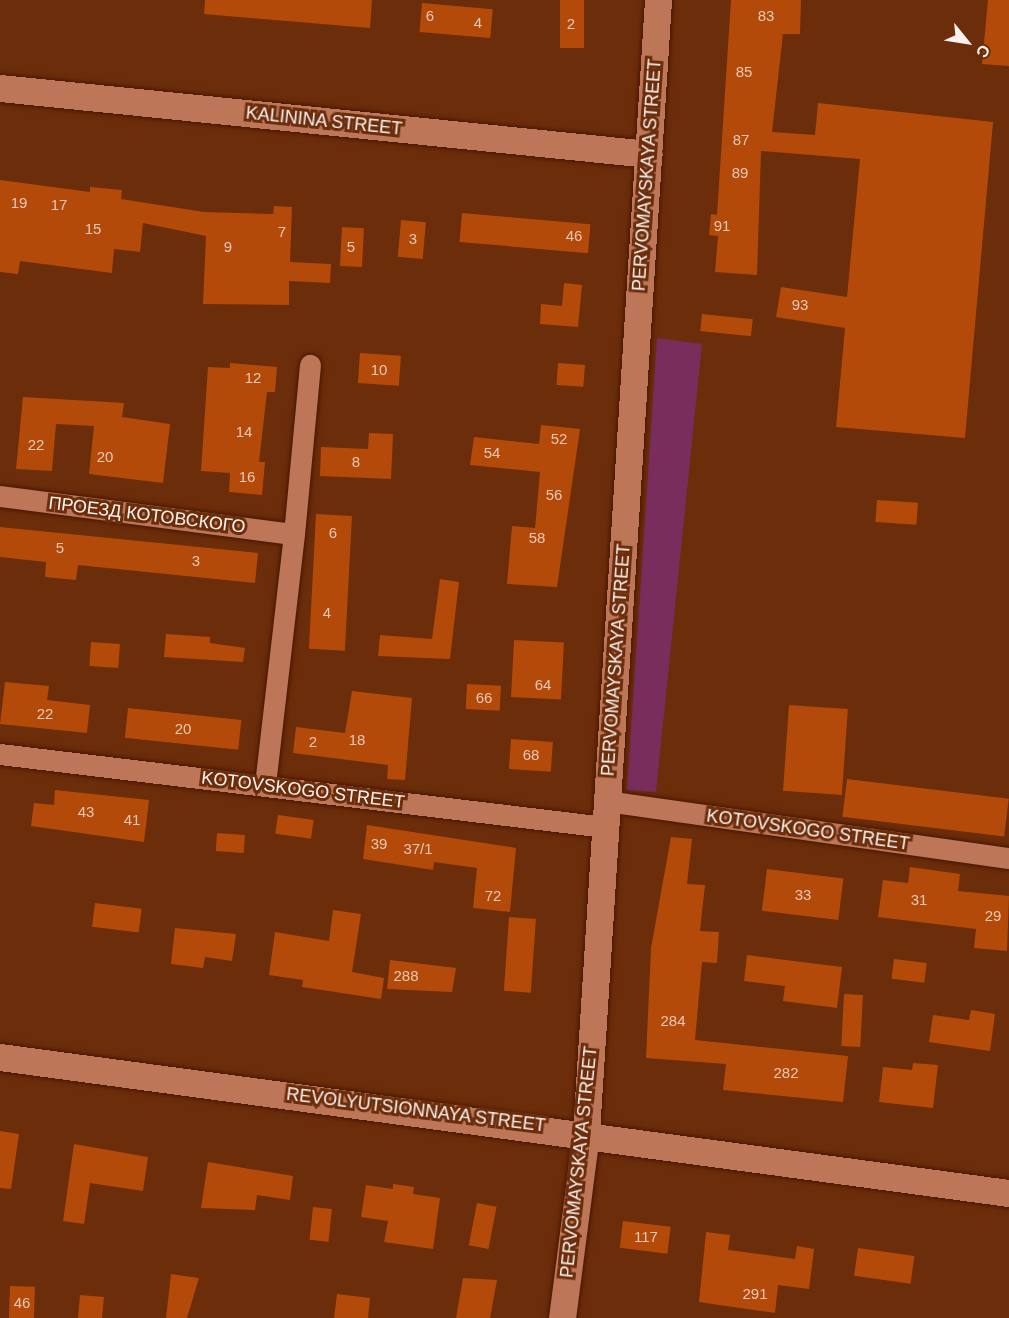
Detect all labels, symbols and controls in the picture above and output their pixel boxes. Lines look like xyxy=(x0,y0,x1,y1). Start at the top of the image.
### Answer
house number: 6 xyxy=(426,7,434,25)
house number: 83 xyxy=(758,7,774,25)
north arrow xyxy=(937,12,997,72)
house number: 4 xyxy=(474,14,482,32)
house number: 2 xyxy=(567,15,575,33)
text: С xyxy=(973,42,993,61)
street label: PERVOMAYSKAYA STREET xyxy=(628,58,666,292)
house number: 85 xyxy=(736,63,752,81)
street label: KALININA STREET xyxy=(244,102,404,140)
house number: 87 xyxy=(733,131,749,149)
house number: 89 xyxy=(732,164,748,182)
house number: 19 xyxy=(11,194,27,212)
house number: 17 xyxy=(51,196,67,214)
house number: 91 xyxy=(714,217,730,235)
house number: 15 xyxy=(85,220,101,238)
house number: 7 xyxy=(278,223,286,241)
house number: 46 xyxy=(566,227,582,245)
house number: 3 xyxy=(409,230,417,248)
house number: 9 xyxy=(224,238,232,256)
house number: 5 xyxy=(347,238,355,256)
house number: 93 xyxy=(792,296,808,314)
house number: 10 xyxy=(371,361,387,379)
house number: 12 xyxy=(245,369,261,387)
house number: 14 xyxy=(236,423,252,441)
house number: 52 xyxy=(551,430,567,448)
house number: 22 xyxy=(28,436,44,454)
house number: 54 xyxy=(484,444,500,462)
house number: 20 xyxy=(97,448,113,466)
house number: 8 xyxy=(352,453,360,471)
house number: 16 xyxy=(239,468,255,486)
house number: 56 xyxy=(546,486,562,504)
street label: ПРОЕЗД КОТОВСКОГО xyxy=(47,492,247,538)
house number: 6 xyxy=(329,524,337,542)
house number: 58 xyxy=(529,529,545,547)
house number: 5 xyxy=(56,539,64,557)
street label: PERVOMAYSKAYA STREET xyxy=(597,543,635,777)
house number: 3 xyxy=(192,552,200,570)
house number: 4 xyxy=(323,604,331,622)
house number: 64 xyxy=(535,676,551,694)
house number: 66 xyxy=(476,689,492,707)
house number: 22 xyxy=(37,705,53,723)
house number: 20 xyxy=(175,720,191,738)
house number: 18 xyxy=(349,731,365,749)
house number: 2 xyxy=(309,733,317,751)
house number: 68 xyxy=(523,746,539,764)
street label: KOTOVSKOGO STREET xyxy=(200,767,406,813)
house number: 43 xyxy=(78,803,94,821)
street label: KOTOVSKOGO STREET xyxy=(705,805,911,855)
house number: 41 xyxy=(124,811,140,829)
house number: 39 xyxy=(371,835,387,853)
house number: 37/1 xyxy=(403,840,433,858)
house number: 33 xyxy=(795,886,811,904)
house number: 72 xyxy=(485,887,501,905)
house number: 31 xyxy=(911,891,927,909)
house number: 29 xyxy=(985,907,1001,925)
house number: 288 xyxy=(393,967,419,985)
house number: 284 xyxy=(660,1012,686,1030)
street label: PERVOMAYSKAYA STREET xyxy=(556,1045,602,1279)
house number: 282 xyxy=(773,1064,799,1082)
street label: REVOLYUTSIONNAYA STREET xyxy=(285,1083,547,1137)
house number: 117 xyxy=(634,1228,658,1246)
house number: 291 xyxy=(742,1285,768,1303)
house number: 46 xyxy=(14,1294,30,1312)

